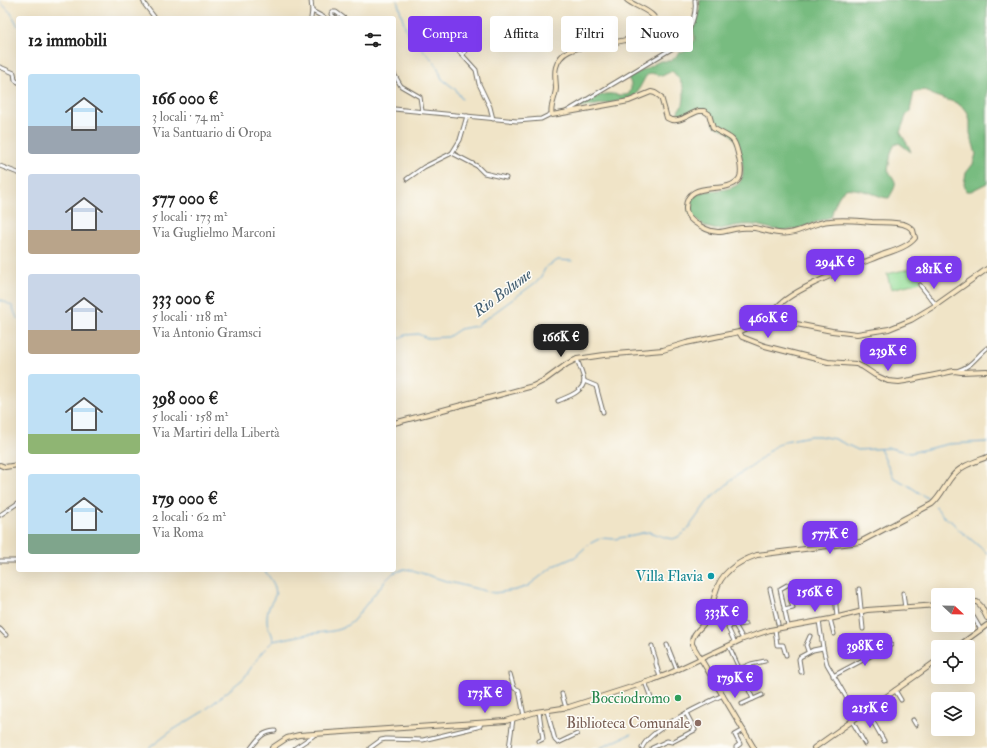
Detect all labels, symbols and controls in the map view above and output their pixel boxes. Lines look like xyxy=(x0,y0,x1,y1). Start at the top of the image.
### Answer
chip: Compra xyxy=(408,16,482,52)
chip: Affitta xyxy=(490,16,553,52)
chip: Filtri xyxy=(561,16,618,52)
chip: Nuovo xyxy=(626,16,693,52)
icon: filters xyxy=(362,29,384,51)
text: 12 immobili xyxy=(28,30,107,51)
text: 166 000 € xyxy=(152,88,218,109)
icon: home xyxy=(60,90,108,138)
text: 3 locali · 74 m² xyxy=(152,109,224,125)
text: Via Santuario di Oropa xyxy=(152,125,272,141)
text: 577 000 € xyxy=(152,188,218,209)
icon: home xyxy=(60,190,108,238)
text: 5 locali · 173 m² xyxy=(152,209,227,225)
text: Via Guglielmo Marconi xyxy=(152,225,276,241)
pin: 294K € xyxy=(802,249,868,283)
text: 294K € xyxy=(815,254,855,270)
pin: 281K € xyxy=(901,256,967,290)
text: 281K € xyxy=(916,261,952,277)
water label: Rio Bolume xyxy=(468,264,536,322)
text: 333 000 € xyxy=(152,288,215,309)
icon: home xyxy=(60,290,108,338)
pin: 460K € xyxy=(735,305,801,339)
text: 5 locali · 118 m² xyxy=(152,309,227,325)
text: 460K € xyxy=(748,310,788,326)
pin: 166K € xyxy=(528,324,594,358)
text: Via Antonio Gramsci xyxy=(152,325,261,341)
text: 166K € xyxy=(542,329,580,345)
pin: 239K € xyxy=(855,338,921,372)
text: 239K € xyxy=(869,343,907,359)
text: 398 000 € xyxy=(152,388,218,409)
icon: home xyxy=(60,390,108,438)
text: 5 locali · 158 m² xyxy=(152,409,228,425)
text: Via Martiri della Libertà xyxy=(152,425,280,441)
text: 179 000 € xyxy=(152,488,218,509)
icon: home xyxy=(60,490,108,538)
text: 2 locali · 62 m² xyxy=(152,509,226,525)
pin: 577K € xyxy=(797,521,863,555)
text: Via Roma xyxy=(152,525,204,541)
text: 577K € xyxy=(811,526,849,542)
place label: Villa Flavia xyxy=(636,567,704,586)
marker: Villa Flavia xyxy=(706,571,716,581)
pin: 156K € xyxy=(782,579,848,613)
text: 156K € xyxy=(797,584,833,600)
north arrow xyxy=(931,588,975,632)
map controls xyxy=(931,588,975,736)
pin: 333K € xyxy=(689,599,755,633)
text: 333K € xyxy=(705,604,739,620)
pin: 398K € xyxy=(832,633,898,667)
text: 398K € xyxy=(846,638,884,654)
button: locate xyxy=(931,640,975,684)
pin: 179K € xyxy=(702,665,768,699)
text: 179K € xyxy=(717,670,753,686)
pin: 173K € xyxy=(452,680,518,714)
text: 173K € xyxy=(467,685,503,701)
place label: Bocciodromo xyxy=(591,689,670,708)
button: layers xyxy=(931,692,975,736)
marker: Bocciodromo xyxy=(673,693,683,703)
pin: 215K € xyxy=(837,695,903,729)
text: 215K € xyxy=(852,700,888,716)
place label: Biblioteca Comunale xyxy=(566,714,690,733)
marker: Biblioteca Comunale xyxy=(693,718,703,728)

